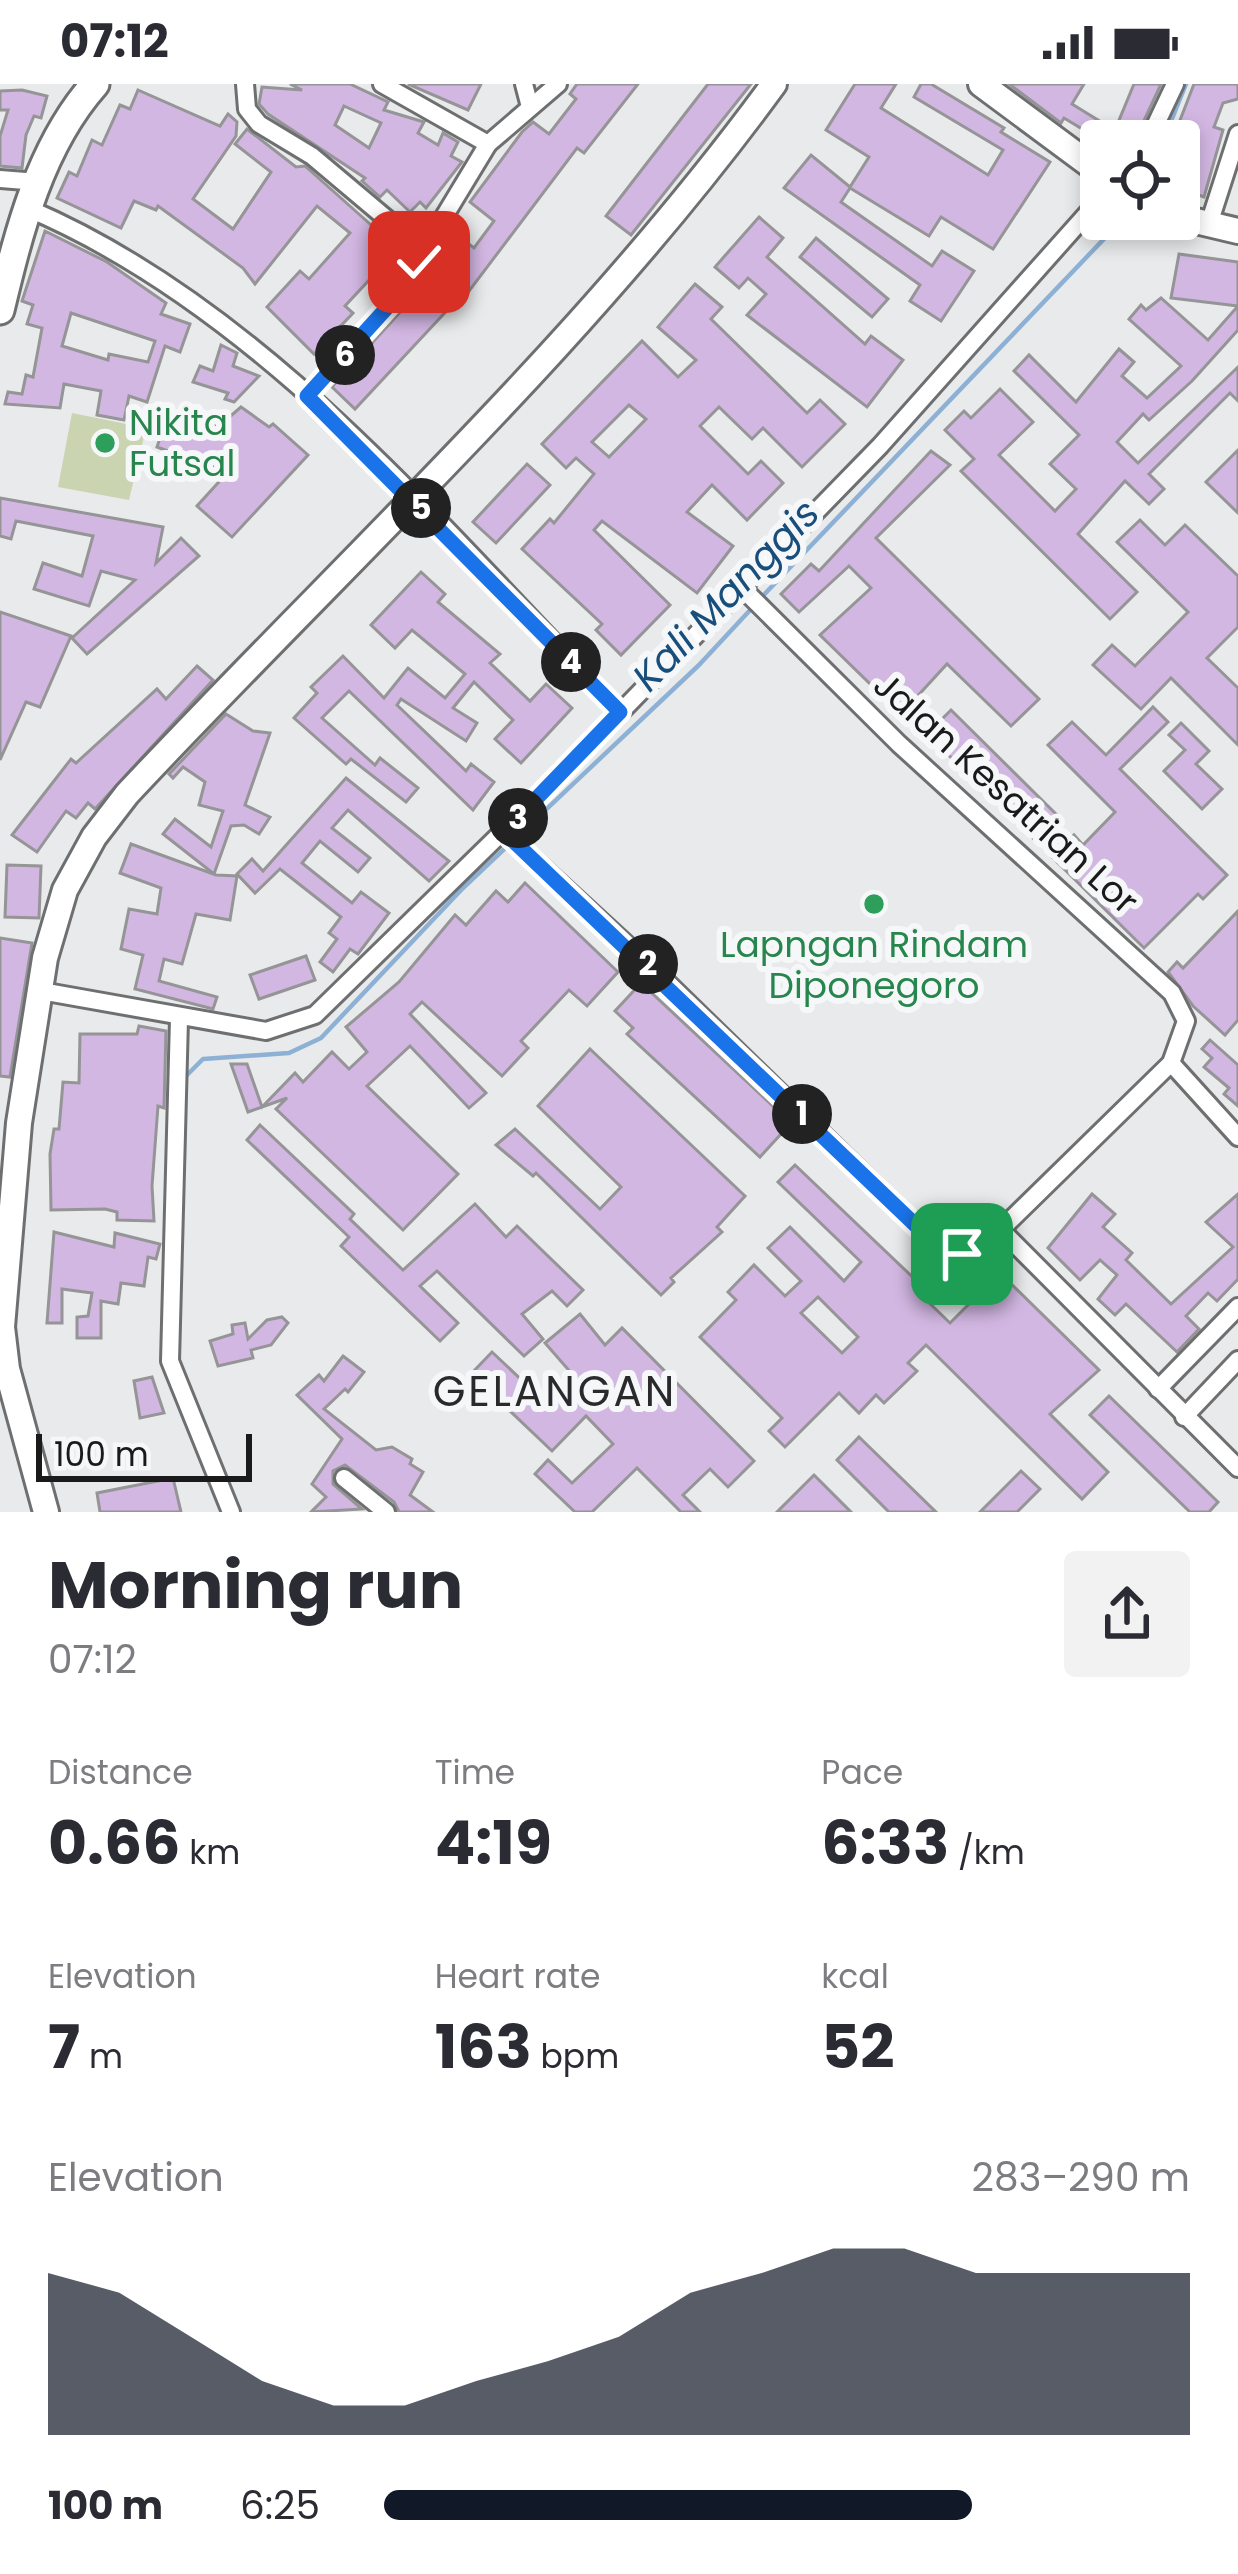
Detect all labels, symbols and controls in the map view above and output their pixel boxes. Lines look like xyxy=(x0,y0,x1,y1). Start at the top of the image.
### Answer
text: 07:12 xyxy=(60,10,169,73)
map controls xyxy=(1080,120,1200,240)
button: locate xyxy=(1080,120,1200,240)
pin xyxy=(368,211,470,313)
icon: check xyxy=(386,229,452,295)
pin: 6 xyxy=(315,325,375,385)
text: 6 xyxy=(334,331,356,378)
place label: Nikita Futsal xyxy=(129,397,235,489)
marker: Nikita Futsal xyxy=(92,430,118,456)
pin: 5 xyxy=(391,478,451,538)
text: 5 xyxy=(410,484,432,531)
water label: Kali Manggis xyxy=(620,487,832,703)
pin: 4 xyxy=(541,632,601,692)
text: 4 xyxy=(560,638,582,685)
street label: Jalan Kesatrian Lor xyxy=(862,660,1150,926)
pin: 3 xyxy=(488,788,548,848)
text: 3 xyxy=(508,794,528,841)
marker: Lapngan Rindam Diponegoro xyxy=(861,891,887,917)
place label: Lapngan Rindam Diponegoro xyxy=(720,919,1028,1011)
pin: 2 xyxy=(618,934,678,994)
text: 2 xyxy=(639,940,657,987)
pin: 1 xyxy=(772,1084,832,1144)
text: 1 xyxy=(796,1090,808,1137)
pin xyxy=(911,1203,1013,1305)
icon: arrive xyxy=(929,1221,995,1287)
district label: GELANGAN xyxy=(433,1362,677,1421)
scale bar xyxy=(36,1428,252,1481)
text: 100 m xyxy=(54,1431,149,1478)
text: Morning run xyxy=(48,1539,463,1631)
button: share xyxy=(1064,1551,1190,1677)
text: 07:12 xyxy=(48,1632,137,1687)
text: Distance xyxy=(48,1749,193,1796)
text: Time xyxy=(435,1749,515,1796)
text: Pace xyxy=(821,1749,903,1796)
text: 0.66 xyxy=(48,1801,180,1885)
text: 4:19 xyxy=(435,1801,552,1885)
text: 6:33 xyxy=(821,1801,949,1885)
text: km xyxy=(180,1829,240,1876)
text: /km xyxy=(949,1829,1025,1876)
text: Elevation xyxy=(48,1953,197,2000)
text: Heart rate xyxy=(435,1953,600,2000)
text: kcal xyxy=(821,1953,889,2000)
text: 7 xyxy=(48,2005,80,2089)
text: 163 xyxy=(435,2005,532,2089)
text: 52 xyxy=(821,2005,895,2089)
text: m xyxy=(80,2033,123,2080)
text: bpm xyxy=(532,2033,619,2080)
text: Elevation xyxy=(48,2150,224,2205)
text: 283–290 m xyxy=(972,2150,1190,2205)
text: 100 m xyxy=(48,2478,163,2533)
text: 6:25 xyxy=(240,2478,320,2533)

